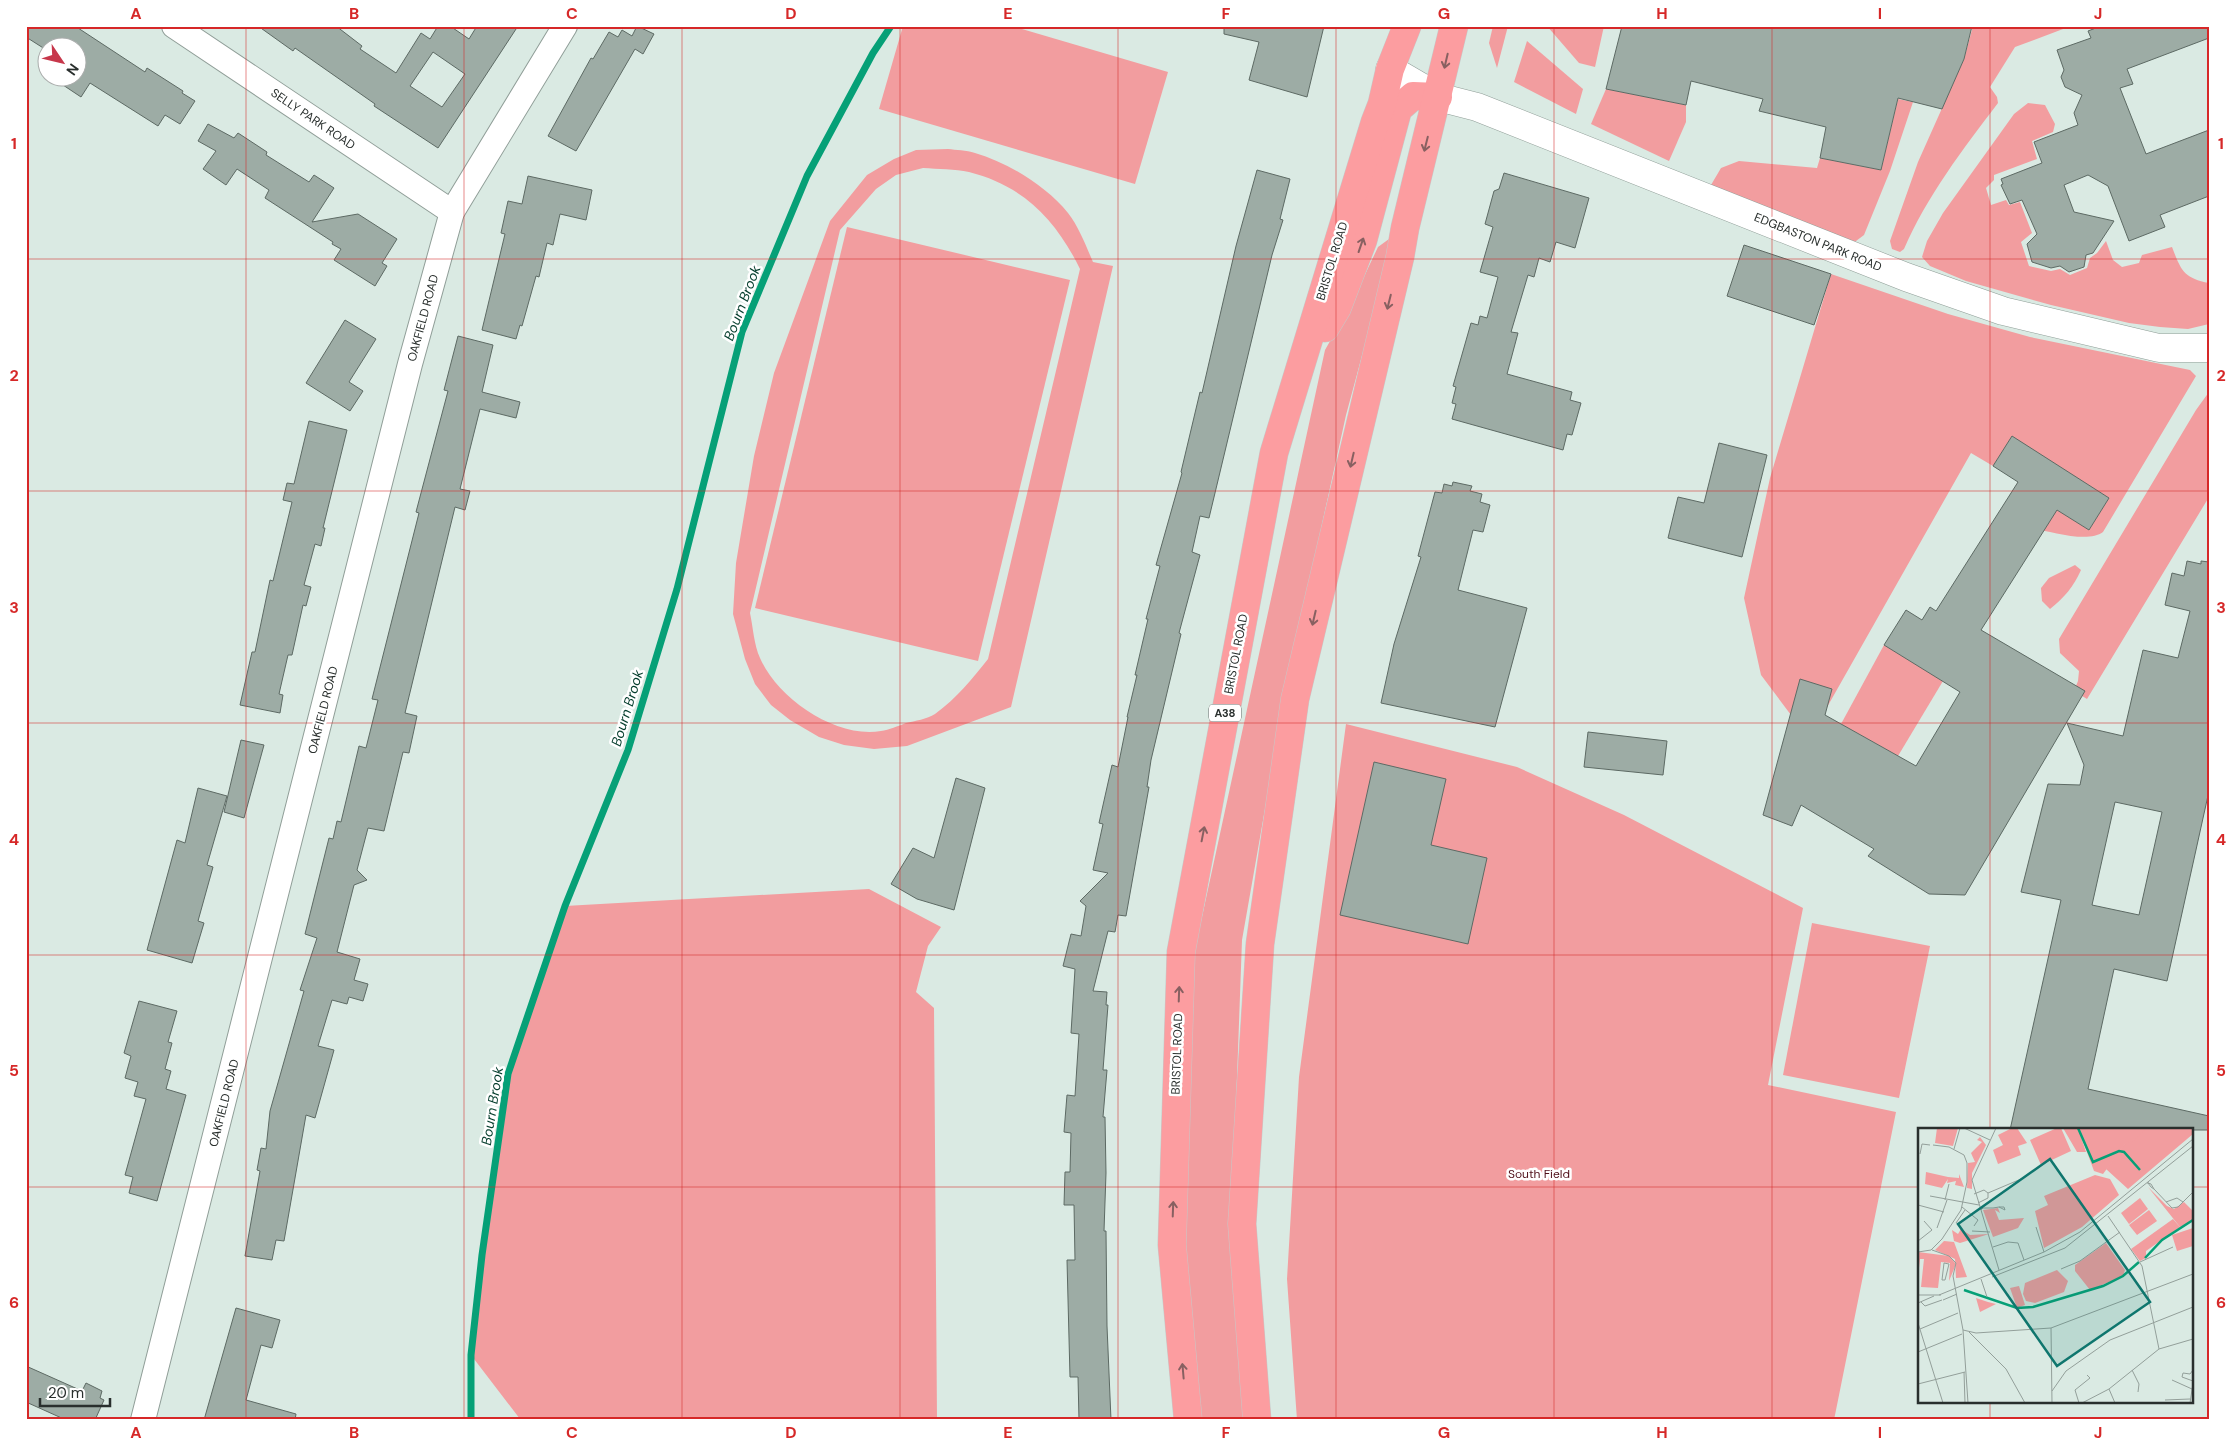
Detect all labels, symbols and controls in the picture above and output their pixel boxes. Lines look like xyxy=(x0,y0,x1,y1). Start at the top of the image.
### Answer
text: A xyxy=(130,3,142,24)
text: B xyxy=(349,3,359,24)
text: C xyxy=(566,3,578,24)
text: D xyxy=(785,3,797,24)
text: E xyxy=(1003,3,1013,24)
text: F xyxy=(1222,3,1231,24)
text: G xyxy=(1438,3,1450,24)
text: H xyxy=(1656,3,1668,24)
text: I xyxy=(1878,3,1882,24)
text: J xyxy=(2094,3,2102,24)
north arrow xyxy=(38,38,88,88)
one-way arrow xyxy=(1441,53,1450,69)
text: N xyxy=(62,60,83,79)
street label: SELLY PARK ROAD xyxy=(268,85,358,153)
text: 1 xyxy=(11,133,17,154)
text: 1 xyxy=(2218,133,2224,154)
one-way arrow xyxy=(1421,135,1430,151)
street label: EDGBASTON PARK ROAD xyxy=(1752,209,1884,275)
street label: BRISTOL ROAD xyxy=(1312,220,1352,302)
one-way arrow xyxy=(1357,238,1366,253)
water label: Bourn Brook xyxy=(719,262,765,343)
street label: OAKFIELD ROAD xyxy=(404,273,442,363)
one-way arrow xyxy=(1384,293,1393,309)
text: 2 xyxy=(9,365,19,386)
text: 2 xyxy=(2216,365,2226,386)
one-way arrow xyxy=(1347,452,1356,468)
text: 3 xyxy=(9,597,19,618)
text: 3 xyxy=(2216,597,2226,618)
one-way arrow xyxy=(1309,610,1318,626)
street label: BRISTOL ROAD xyxy=(1220,613,1252,695)
street label: OAKFIELD ROAD xyxy=(304,665,342,755)
water label: Bourn Brook xyxy=(607,667,647,749)
road number: A38 xyxy=(1209,704,1241,721)
one-way arrow xyxy=(1198,826,1208,842)
text: 4 xyxy=(9,829,19,850)
text: 4 xyxy=(2216,829,2226,850)
one-way arrow xyxy=(1175,987,1184,1003)
street label: BRISTOL ROAD xyxy=(1168,1013,1186,1095)
street label: OAKFIELD ROAD xyxy=(205,1058,243,1148)
text: 5 xyxy=(9,1060,19,1081)
text: 5 xyxy=(2216,1060,2226,1081)
water label: Bourn Brook xyxy=(477,1065,507,1147)
inset map xyxy=(1918,1128,2192,1404)
park label: South Field xyxy=(1508,1166,1570,1182)
one-way arrow xyxy=(1168,1202,1177,1218)
text: 6 xyxy=(9,1292,19,1313)
text: 6 xyxy=(2216,1292,2226,1313)
one-way arrow xyxy=(1179,1364,1188,1380)
scale bar xyxy=(40,1376,110,1408)
text: 20 m xyxy=(48,1383,84,1403)
text: A xyxy=(130,1422,142,1443)
text: B xyxy=(349,1422,359,1443)
text: C xyxy=(566,1422,578,1443)
text: D xyxy=(785,1422,797,1443)
text: E xyxy=(1003,1422,1013,1443)
text: F xyxy=(1222,1422,1231,1443)
text: G xyxy=(1438,1422,1450,1443)
text: H xyxy=(1656,1422,1668,1443)
text: I xyxy=(1878,1422,1882,1443)
text: J xyxy=(2094,1422,2102,1443)

